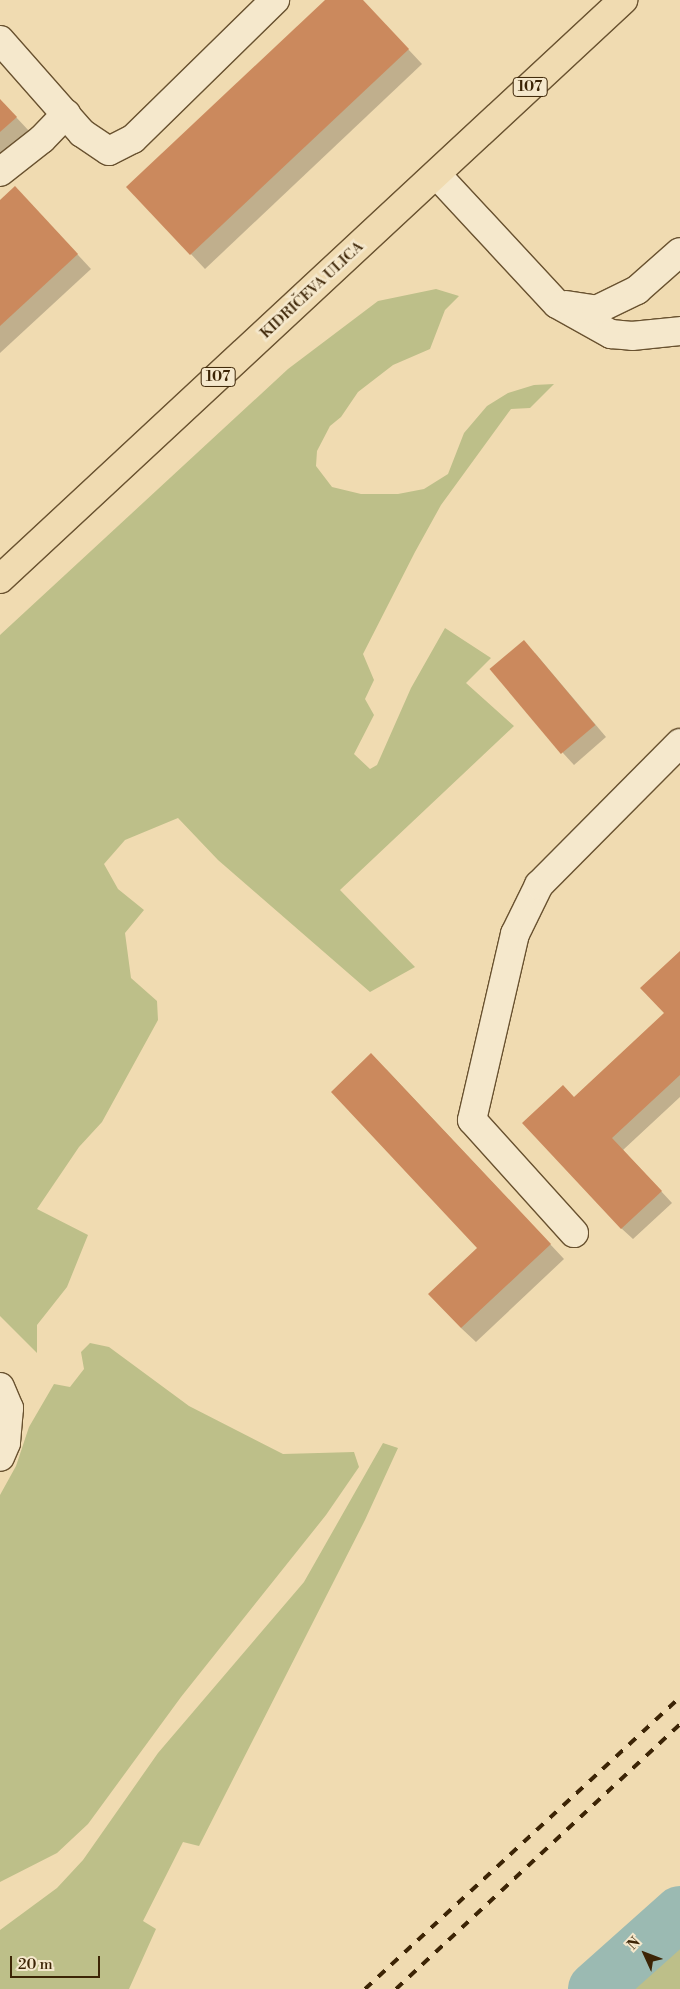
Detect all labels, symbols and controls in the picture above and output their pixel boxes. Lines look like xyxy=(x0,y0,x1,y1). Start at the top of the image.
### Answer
road number: 107 xyxy=(512,75,548,98)
street label: KIDRIČEVA ULICA xyxy=(257,238,367,342)
road number: 107 xyxy=(200,366,236,388)
north arrow xyxy=(620,1929,670,1979)
text: N xyxy=(624,1934,644,1954)
scale bar xyxy=(12,1946,102,1978)
text: 20 m xyxy=(18,1955,53,1974)

